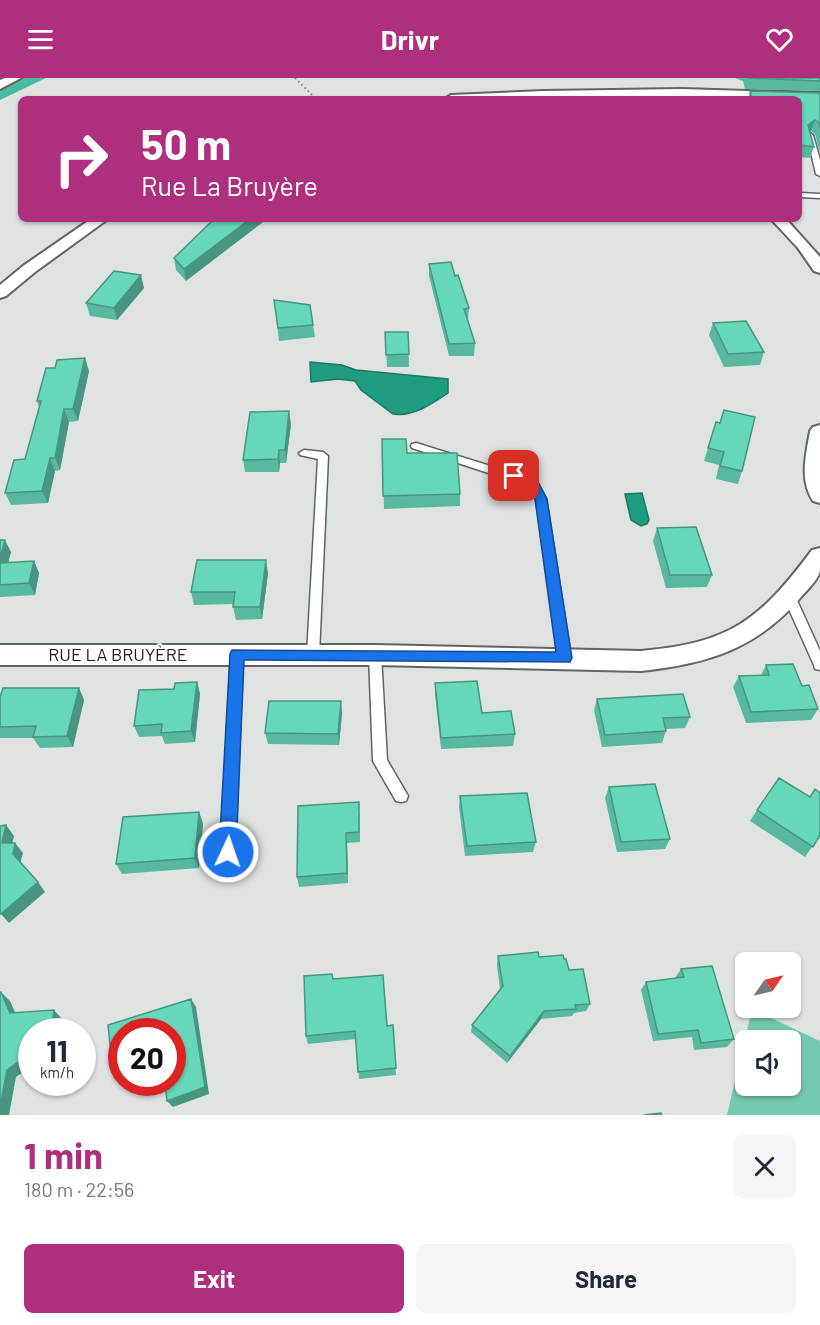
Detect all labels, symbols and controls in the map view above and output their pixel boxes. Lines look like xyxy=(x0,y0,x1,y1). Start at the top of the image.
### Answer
icon: menu xyxy=(24,23,57,56)
text: Drivr xyxy=(381,23,439,55)
icon: heart xyxy=(763,23,796,56)
text: 50 m xyxy=(141,118,231,168)
icon: right xyxy=(42,120,120,198)
text: Rue La Bruyère xyxy=(141,169,318,201)
pin xyxy=(488,450,539,501)
icon: arrive xyxy=(497,459,530,492)
street label: RUE LA BRUYÈRE xyxy=(48,643,188,665)
position arrow xyxy=(196,820,260,884)
north arrow xyxy=(735,952,801,1018)
map controls xyxy=(735,952,801,1096)
speed limit sign: 20 xyxy=(108,1018,186,1096)
button: sound xyxy=(735,1030,801,1096)
text: 11 xyxy=(46,1032,68,1068)
text: km/h xyxy=(40,1063,74,1081)
text: 1 min xyxy=(24,1133,103,1176)
button: close xyxy=(733,1135,796,1198)
text: 180 m · 22:56 xyxy=(24,1177,134,1201)
button: Exit xyxy=(24,1244,404,1313)
button: Share xyxy=(416,1244,796,1313)

